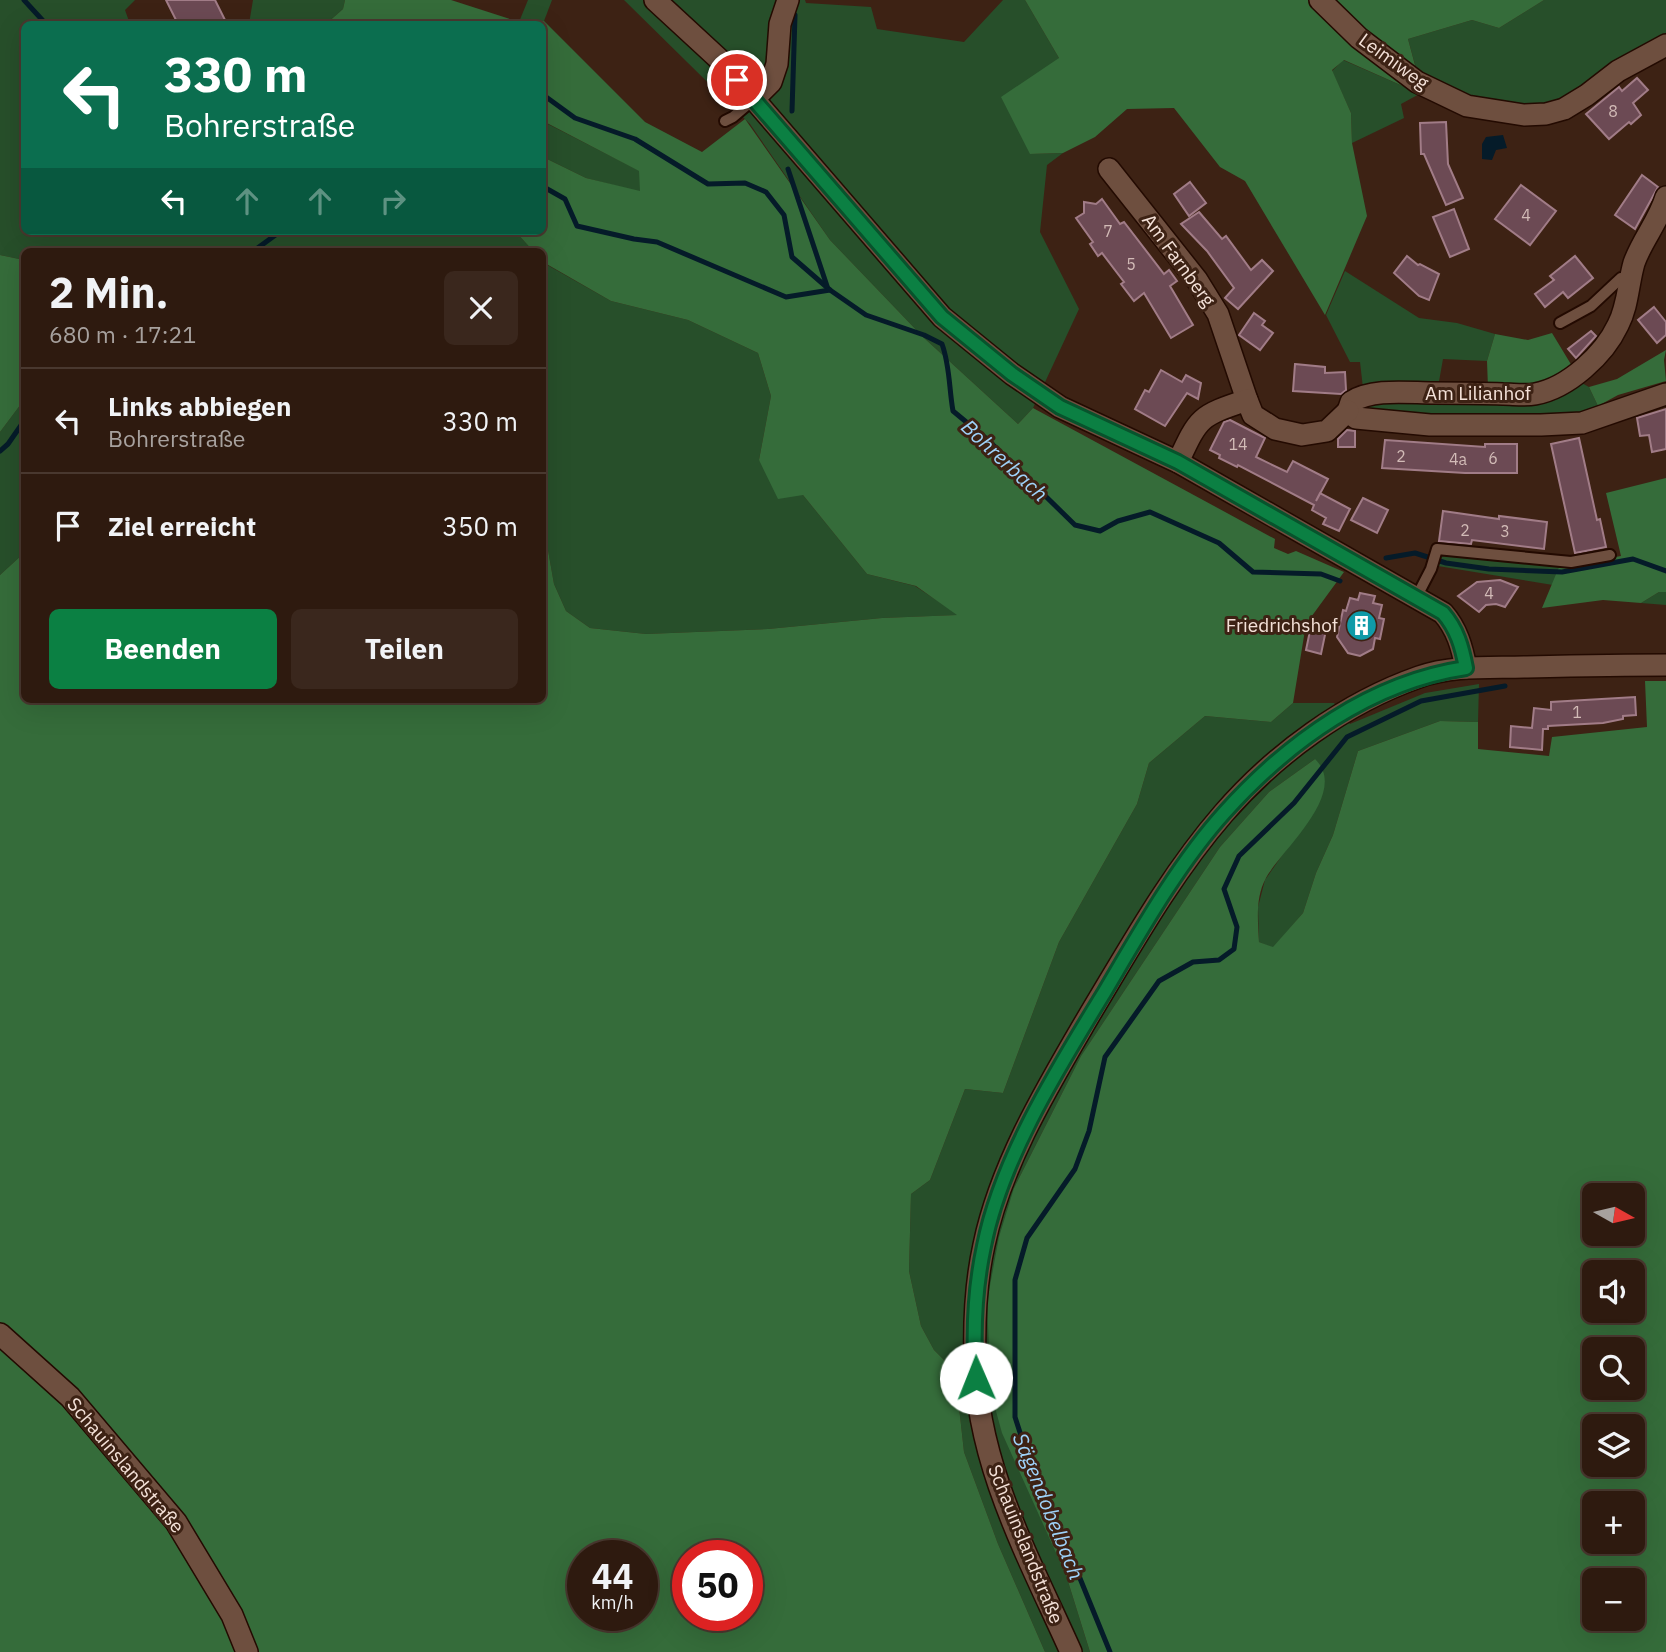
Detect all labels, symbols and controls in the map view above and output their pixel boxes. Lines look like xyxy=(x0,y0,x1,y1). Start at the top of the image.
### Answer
street label: Leimiweg xyxy=(1354,28,1434,94)
text: 330 m xyxy=(164,42,308,105)
icon: left xyxy=(49,49,140,140)
pin xyxy=(707,50,767,110)
icon: arrive xyxy=(718,61,756,99)
house number: 8 xyxy=(1608,101,1618,121)
text: Bohrerstraße xyxy=(164,104,355,146)
icon: left xyxy=(155,182,193,220)
icon: ahead xyxy=(228,182,266,220)
icon: ahead xyxy=(301,182,339,220)
icon: right xyxy=(374,182,412,220)
house number: 4 xyxy=(1521,205,1531,225)
street label: Am Farnberg xyxy=(1137,209,1221,311)
house number: 7 xyxy=(1103,221,1113,241)
house number: 5 xyxy=(1126,254,1136,274)
text: 2 Min. xyxy=(49,265,169,320)
button: close xyxy=(444,271,518,345)
text: 680 m · 17:21 xyxy=(49,319,196,349)
street label: Am Lilianhof xyxy=(1425,381,1531,405)
text: Links abbiegen xyxy=(108,389,291,423)
icon: left xyxy=(49,402,87,440)
text: 330 m xyxy=(442,404,518,438)
water label: Bohrerbach xyxy=(956,413,1054,507)
text: Bohrerstraße xyxy=(108,423,245,453)
house number: 14 xyxy=(1228,434,1248,454)
house number: 2 xyxy=(1396,446,1406,466)
house number: 6 xyxy=(1488,448,1498,468)
house number: 4a xyxy=(1449,449,1468,469)
icon: arrive xyxy=(49,507,87,545)
text: Ziel erreicht xyxy=(108,509,256,543)
text: 350 m xyxy=(442,509,518,543)
house number: 2 xyxy=(1460,520,1470,540)
house number: 3 xyxy=(1500,521,1510,541)
house number: 4 xyxy=(1484,583,1494,603)
building icon: Friedrichshof xyxy=(1344,608,1378,642)
button: Beenden xyxy=(49,609,277,689)
button: Teilen xyxy=(291,609,518,689)
place label: Friedrichshof xyxy=(1226,613,1338,637)
house number: 1 xyxy=(1572,702,1582,722)
north arrow xyxy=(1582,1183,1645,1246)
map controls xyxy=(1582,1183,1645,1631)
button: sound xyxy=(1582,1260,1645,1323)
button: search xyxy=(1582,1337,1645,1400)
position arrow xyxy=(939,1341,1013,1415)
street label: Schauinslandstraße xyxy=(62,1392,190,1538)
button: layers xyxy=(1582,1414,1645,1477)
water label: Sägendobelbach xyxy=(1007,1428,1091,1584)
street label: Schauinslandstraße xyxy=(983,1461,1069,1627)
button: + xyxy=(1582,1491,1645,1554)
speed limit sign: 50 xyxy=(672,1540,763,1631)
text: 44 xyxy=(591,1553,634,1599)
button: − xyxy=(1582,1568,1645,1631)
text: km/h xyxy=(591,1591,634,1614)

